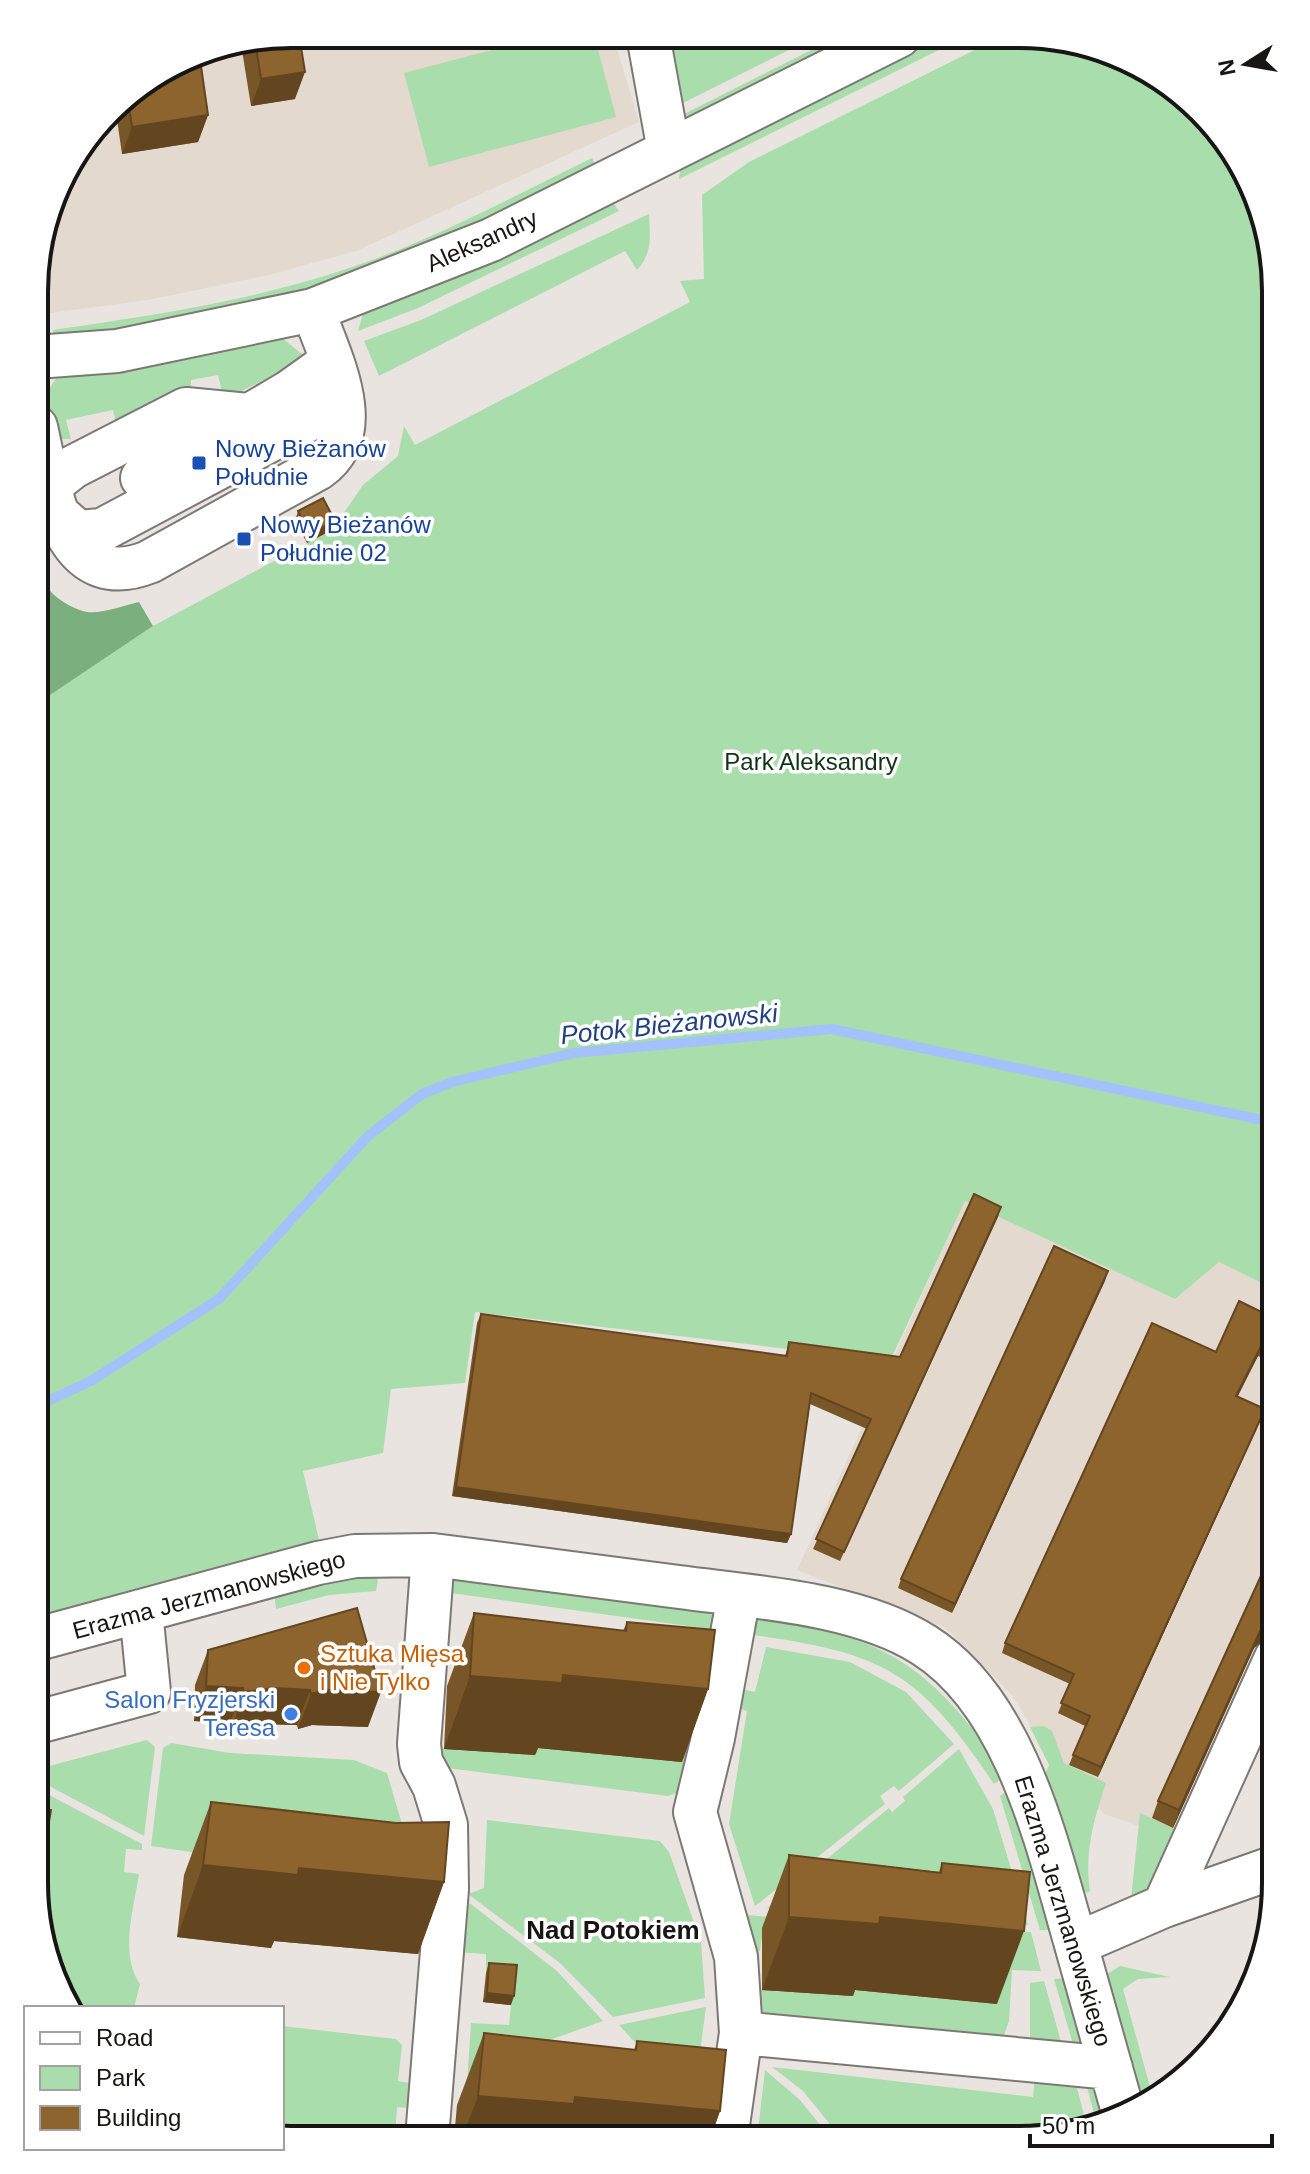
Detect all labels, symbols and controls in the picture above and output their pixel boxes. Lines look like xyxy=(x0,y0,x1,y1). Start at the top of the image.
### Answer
north arrow xyxy=(1206,24,1286,104)
text: N xyxy=(1213,58,1241,78)
street label: Aleksandry xyxy=(422,204,542,277)
place label: Nowy Bieżanów Południe xyxy=(215,435,386,490)
marker: Nowy Bieżanów Południe xyxy=(190,454,208,472)
place label: Nowy Bieżanów Południe 02 xyxy=(260,511,431,566)
marker: Nowy Bieżanów Południe 02 xyxy=(235,530,253,548)
park label: Park Aleksandry xyxy=(724,748,898,775)
water label: Potok Bieżanowski xyxy=(559,998,780,1050)
street label: Erazma Jerzmanowskiego xyxy=(69,1545,348,1644)
place label: Sztuka Mięsa i Nie Tylko xyxy=(320,1640,465,1695)
marker: Sztuka Mięsa i Nie Tylko xyxy=(295,1659,313,1677)
place label: Salon Fryzjerski Teresa xyxy=(104,1686,276,1741)
marker: Salon Fryzjerski Teresa xyxy=(282,1705,300,1723)
street label: Erazma Jerzmanowskiego xyxy=(1009,1772,1118,2049)
district label: Nad Potokiem xyxy=(526,1915,700,1945)
legend xyxy=(24,2006,284,2150)
text: Road xyxy=(96,2024,153,2051)
text: Park xyxy=(96,2064,146,2091)
scale bar xyxy=(1030,2098,1272,2148)
text: Building xyxy=(96,2104,181,2131)
text: 50 m xyxy=(1042,2112,1095,2139)

